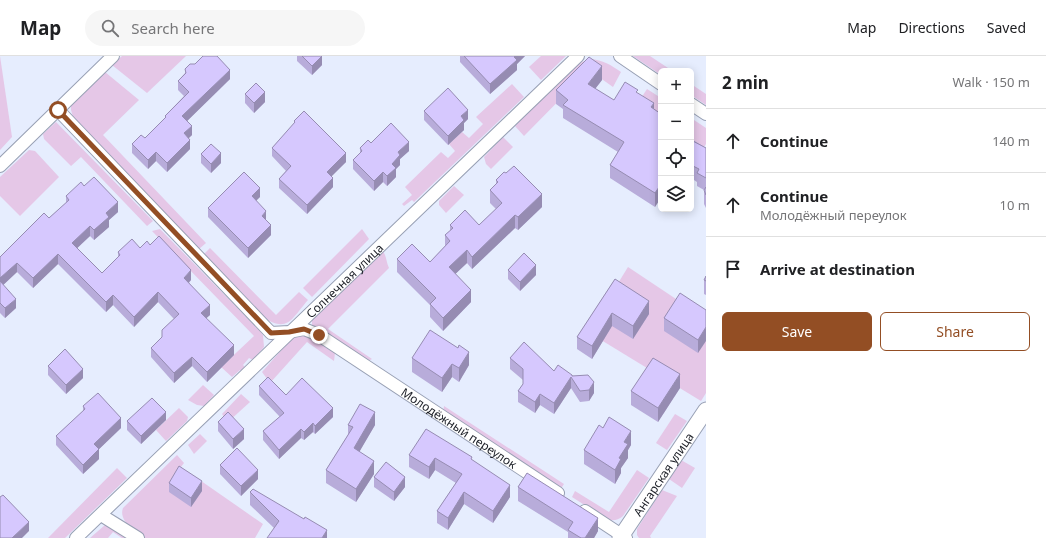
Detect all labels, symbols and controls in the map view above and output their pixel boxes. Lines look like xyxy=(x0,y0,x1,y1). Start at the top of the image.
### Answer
search box xyxy=(85,10,365,46)
text: Map xyxy=(20,15,61,41)
icon: search xyxy=(99,17,121,39)
text: Search here xyxy=(131,18,215,38)
text: Map xyxy=(847,18,876,37)
text: Directions xyxy=(898,18,965,37)
text: Saved xyxy=(987,18,1026,37)
map controls xyxy=(658,68,694,212)
button: + xyxy=(658,68,694,104)
text: 2 min xyxy=(722,71,769,94)
text: Walk · 150 m xyxy=(952,73,1030,91)
route start xyxy=(49,101,67,119)
button: − xyxy=(658,104,694,140)
icon: ahead xyxy=(722,130,744,152)
text: Continue xyxy=(760,131,828,151)
text: 140 m xyxy=(992,132,1030,150)
button: locate xyxy=(658,140,694,176)
button: layers xyxy=(658,176,694,212)
text: Continue xyxy=(760,186,828,206)
icon: ahead xyxy=(722,194,744,216)
text: 10 m xyxy=(1000,196,1030,214)
text: Молодёжный переулок xyxy=(760,206,907,224)
street label: Солнечная улица xyxy=(302,239,387,321)
icon: arrive xyxy=(722,258,744,280)
text: Arrive at destination xyxy=(760,259,915,279)
button: Save xyxy=(722,312,872,351)
button: Share xyxy=(880,312,1030,351)
route end xyxy=(310,326,328,344)
street label: Молодёжный переулок xyxy=(398,383,521,473)
street label: Ангарская улица xyxy=(629,429,697,519)

